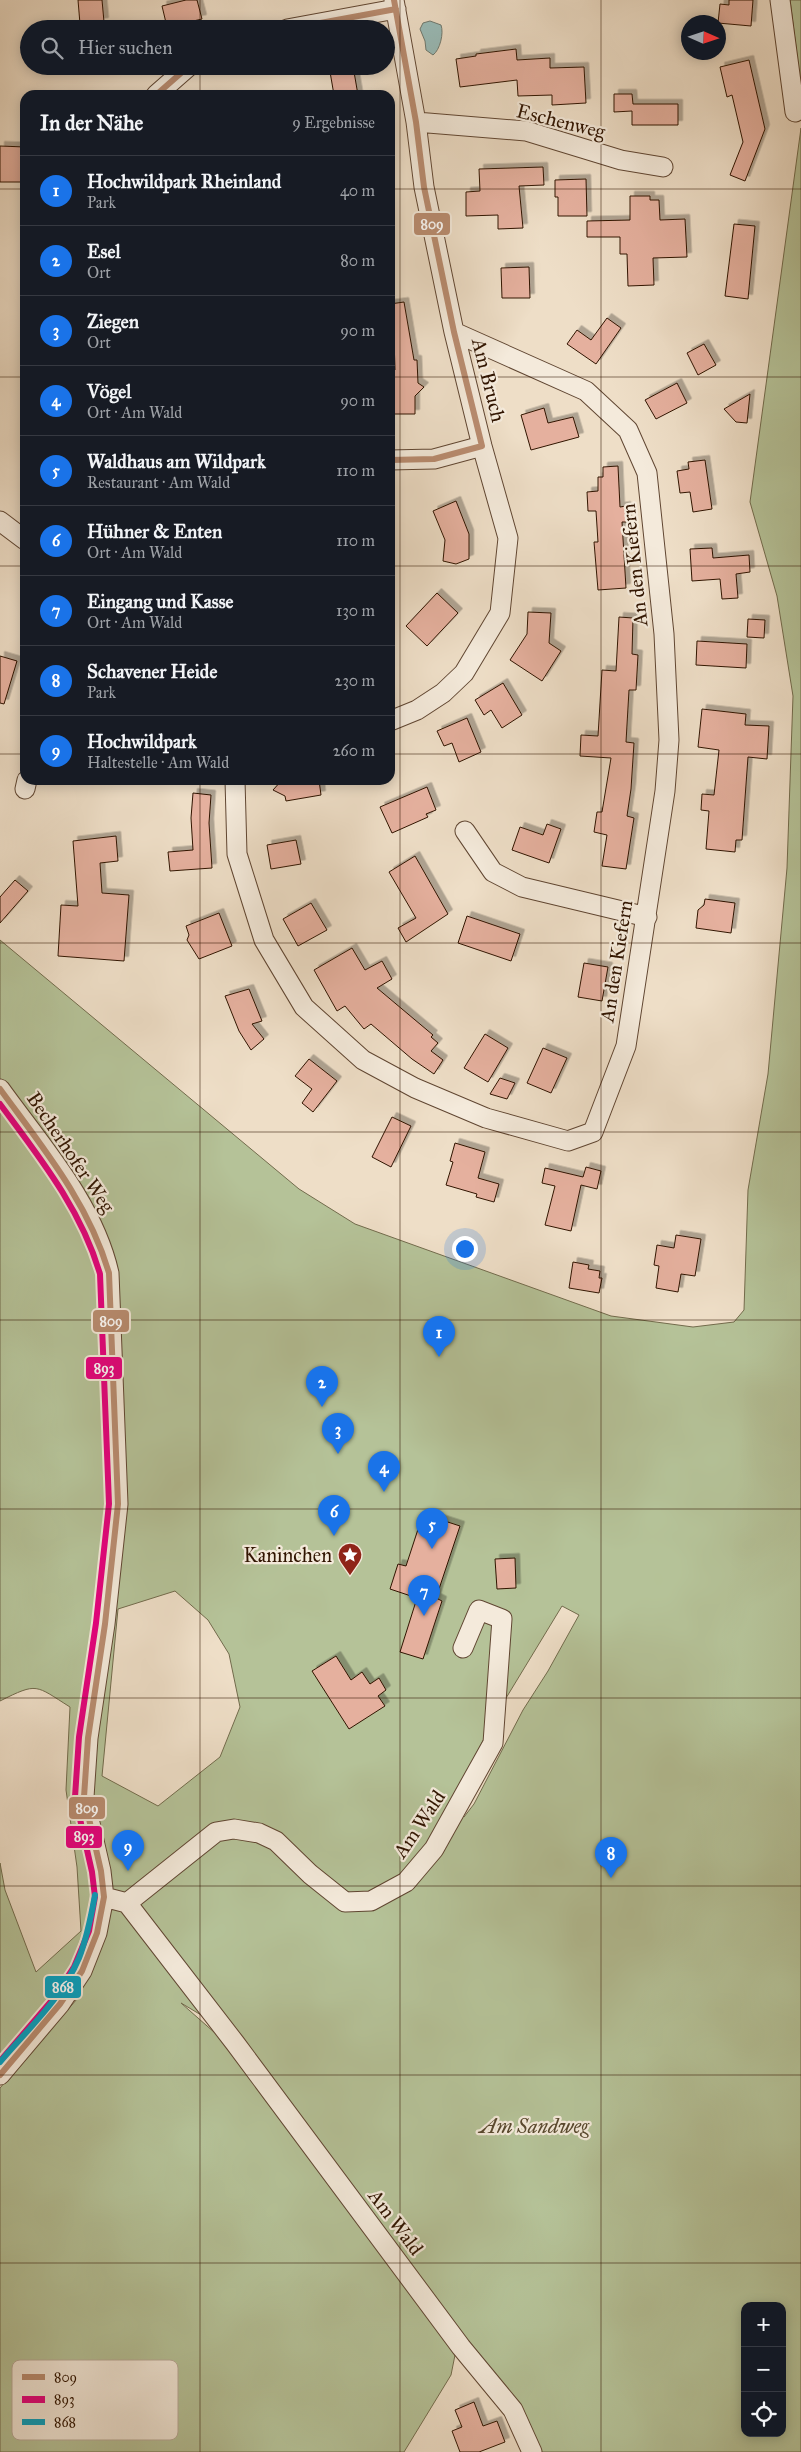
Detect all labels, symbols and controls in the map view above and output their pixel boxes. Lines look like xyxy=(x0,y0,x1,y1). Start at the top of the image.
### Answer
north arrow xyxy=(681,15,726,60)
search box xyxy=(20,20,395,75)
icon: search xyxy=(38,34,66,62)
text: Hier suchen xyxy=(78,36,172,59)
street label: Eschenweg xyxy=(514,98,609,145)
text: In der Nähe xyxy=(40,110,143,136)
text: 9 Ergebnisse xyxy=(292,113,375,132)
text: Hochwildpark Rheinland xyxy=(87,170,281,193)
text: 1 xyxy=(53,181,59,200)
text: 40 m xyxy=(340,181,375,200)
text: Park xyxy=(87,193,116,212)
line badge: 809 xyxy=(413,212,451,236)
text: 809 xyxy=(420,216,444,234)
text: Esel xyxy=(87,240,121,263)
text: 2 xyxy=(52,251,60,270)
text: 80 m xyxy=(340,251,375,270)
text: Ort xyxy=(87,263,111,282)
text: Ziegen xyxy=(87,310,139,333)
text: 3 xyxy=(53,321,59,340)
text: 90 m xyxy=(340,321,375,340)
text: Ort xyxy=(87,333,111,352)
street label: Am Bruch xyxy=(467,335,511,424)
text: Vögel xyxy=(87,380,131,403)
text: 4 xyxy=(52,391,60,410)
text: 90 m xyxy=(340,391,375,410)
text: Ort · Am Wald xyxy=(87,403,182,422)
text: Waldhaus am Wildpark xyxy=(87,450,266,473)
text: 5 xyxy=(52,461,60,480)
text: 110 m xyxy=(336,461,375,480)
text: Restaurant · Am Wald xyxy=(87,473,230,492)
street label: An den Kiefern xyxy=(616,502,652,629)
text: Hühner & Enten xyxy=(87,520,222,543)
text: 6 xyxy=(52,531,60,550)
text: 110 m xyxy=(336,531,375,550)
text: Ort · Am Wald xyxy=(87,543,182,562)
text: Eingang und Kasse xyxy=(87,590,234,613)
text: 7 xyxy=(52,601,60,620)
text: 130 m xyxy=(336,601,375,620)
text: Ort · Am Wald xyxy=(87,613,182,632)
text: Schavener Heide xyxy=(87,660,217,683)
text: 8 xyxy=(52,671,60,690)
text: 230 m xyxy=(335,671,375,690)
text: Park xyxy=(87,683,116,702)
text: Hochwildpark xyxy=(87,730,197,753)
text: 9 xyxy=(52,741,60,760)
text: 260 m xyxy=(333,741,375,760)
text: Haltestelle · Am Wald xyxy=(87,753,229,772)
street label: An den Kiefern xyxy=(594,898,638,1025)
street label: Becherhofer Weg xyxy=(21,1087,121,1218)
your location xyxy=(452,1236,478,1262)
line badge: 809 xyxy=(92,1309,130,1333)
text: 809 xyxy=(99,1313,123,1331)
pin: 1 xyxy=(423,1316,455,1357)
line badge: 893 xyxy=(85,1356,123,1380)
text: 893 xyxy=(94,1360,115,1378)
pin: 2 xyxy=(306,1366,338,1407)
pin: 3 xyxy=(322,1413,354,1454)
pin: 4 xyxy=(368,1451,400,1492)
pin: 6 xyxy=(318,1495,350,1536)
pin: 5 xyxy=(416,1508,448,1549)
place icon: Kaninchen xyxy=(337,1542,363,1576)
place label: Kaninchen xyxy=(244,1543,332,1567)
pin: 7 xyxy=(408,1575,440,1616)
street label: Am Wald xyxy=(387,1786,450,1863)
line badge: 809 xyxy=(68,1796,106,1820)
text: 809 xyxy=(75,1800,99,1818)
line badge: 893 xyxy=(65,1825,103,1849)
text: 893 xyxy=(74,1828,95,1846)
pin: 9 xyxy=(112,1830,144,1871)
pin: 8 xyxy=(595,1837,627,1878)
line badge: 868 xyxy=(44,1975,82,1999)
text: 868 xyxy=(52,1979,74,1996)
park label: Am Sandweg xyxy=(478,2114,590,2138)
street label: Am Wald xyxy=(363,2183,429,2260)
map controls xyxy=(741,2302,786,2437)
button: + xyxy=(741,2302,786,2347)
button: − xyxy=(741,2347,786,2392)
legend xyxy=(12,2360,178,2440)
text: 809 xyxy=(54,2369,77,2386)
text: 893 xyxy=(54,2391,75,2408)
button: locate xyxy=(741,2392,786,2437)
text: 868 xyxy=(54,2414,76,2431)

